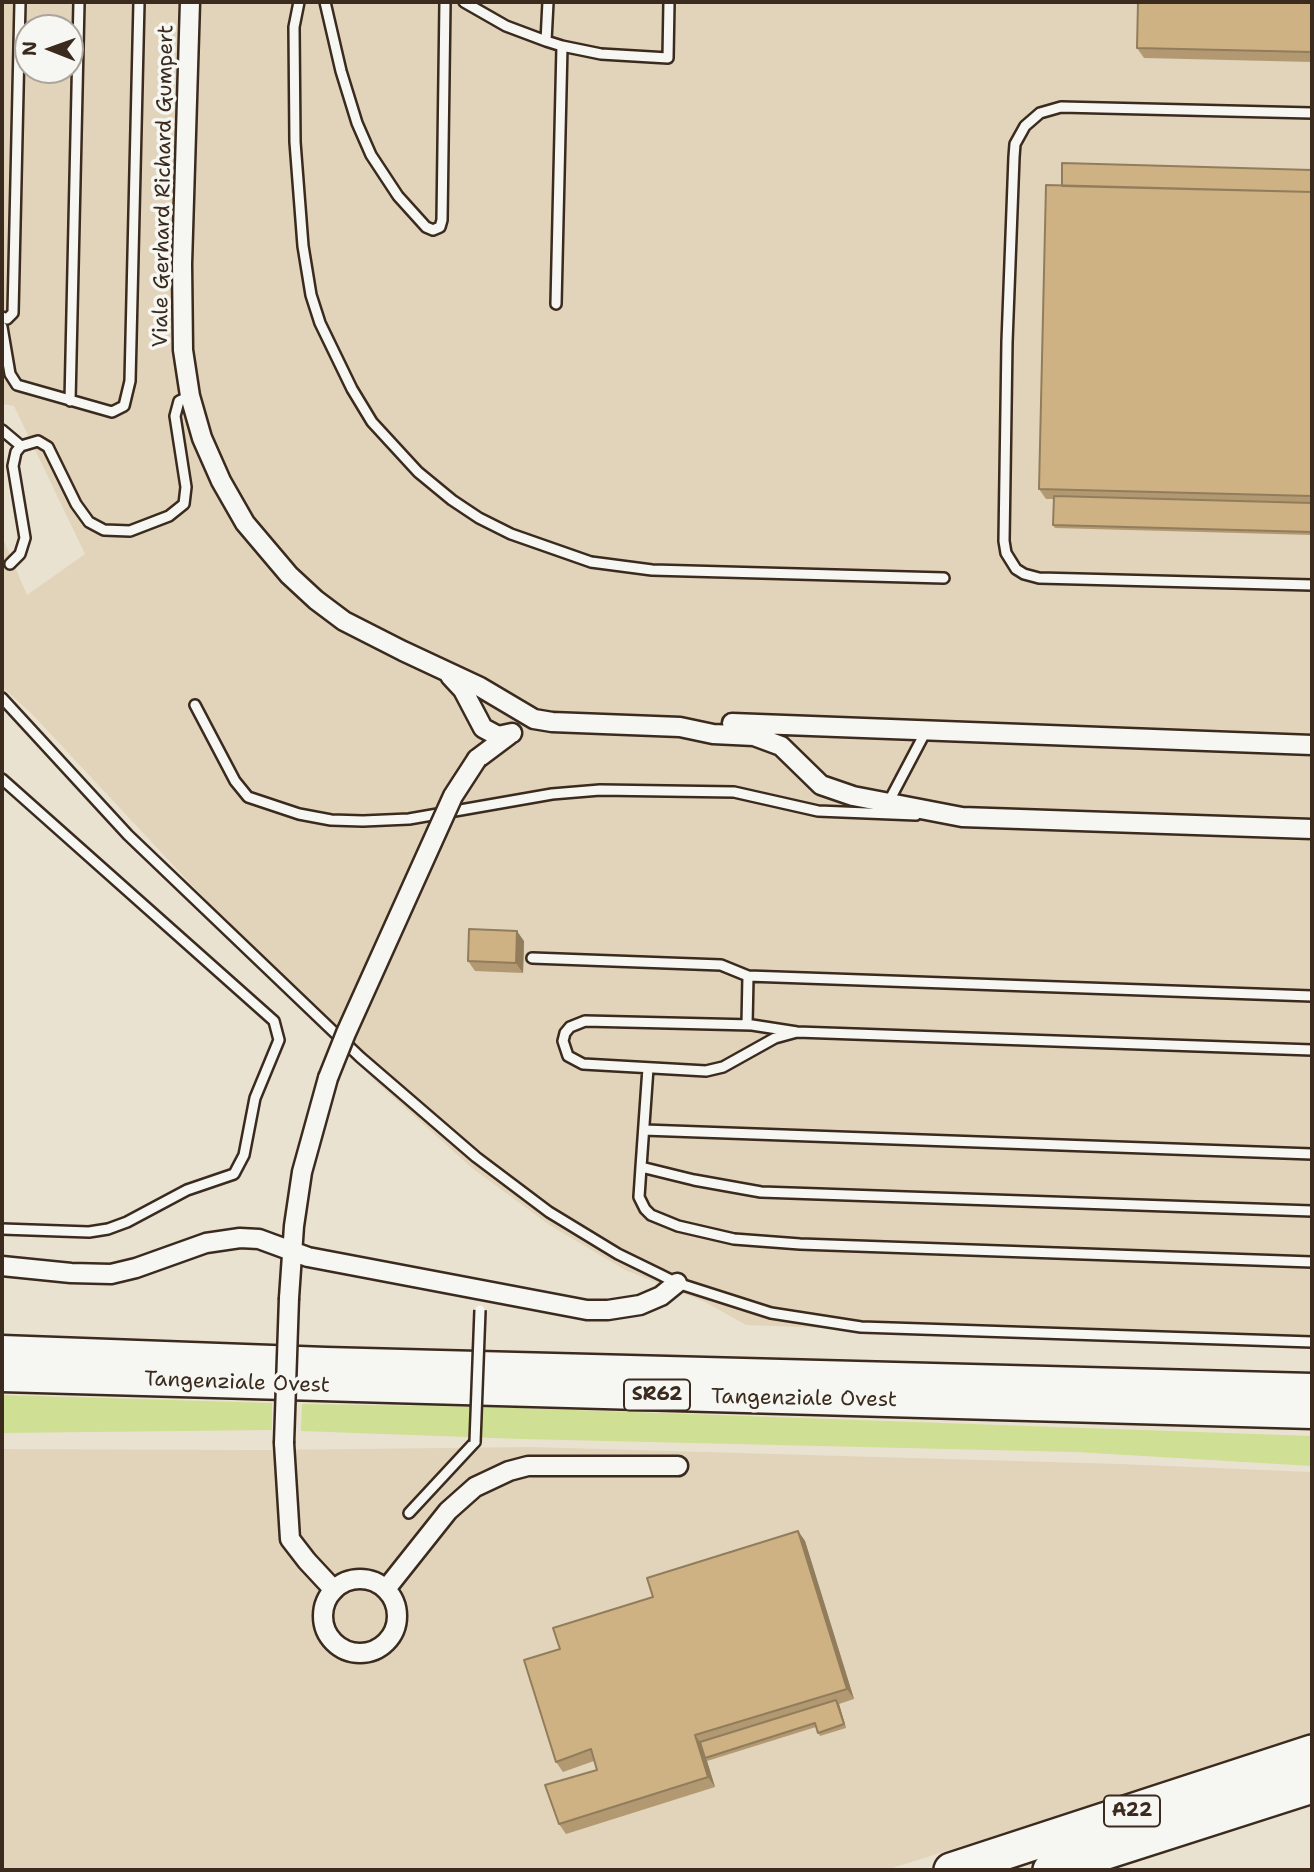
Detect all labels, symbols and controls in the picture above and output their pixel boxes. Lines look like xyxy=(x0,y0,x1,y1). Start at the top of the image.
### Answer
north arrow xyxy=(14,14,84,84)
street label: Viale Gerhard Richard Gumpert xyxy=(149,24,179,348)
text: N xyxy=(17,41,42,56)
street label: Tangenziale Ovest xyxy=(144,1367,330,1399)
road number: SR62 xyxy=(624,1380,690,1410)
street label: Tangenziale Ovest xyxy=(711,1385,897,1413)
road number: A22 xyxy=(1104,1796,1160,1826)

